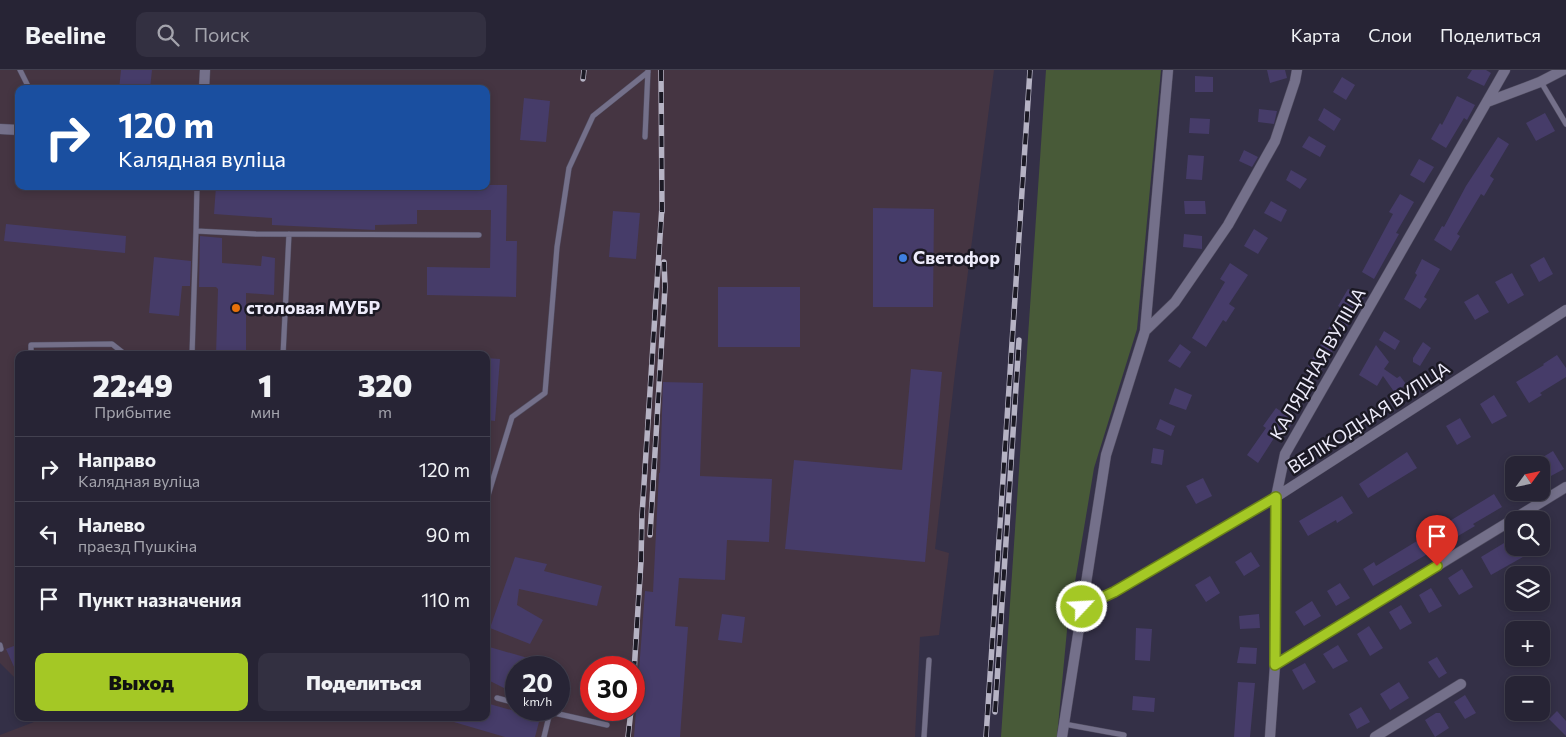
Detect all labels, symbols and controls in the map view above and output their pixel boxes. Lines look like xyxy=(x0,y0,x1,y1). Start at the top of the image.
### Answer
search box xyxy=(136,12,486,57)
text: Beeline xyxy=(25,20,106,49)
icon: search xyxy=(154,21,182,49)
text: Поиск xyxy=(194,23,250,46)
text: Карта xyxy=(1291,24,1340,46)
text: Слои xyxy=(1368,24,1412,46)
text: Поделиться xyxy=(1440,24,1541,46)
text: 120 m xyxy=(118,102,214,145)
icon: right xyxy=(35,105,100,170)
text: Калядная вуліца xyxy=(118,145,286,172)
place label: Светофор xyxy=(913,246,1000,268)
marker: Светофор xyxy=(897,252,909,264)
street label: КАЛЯДНАЯ ВУЛІЦА xyxy=(1265,283,1370,444)
place label: столовая МУБР xyxy=(246,296,381,318)
marker: столовая МУБР xyxy=(230,302,242,314)
street label: ВЕЛІКОДНАЯ ВУЛІЦА xyxy=(1283,357,1454,478)
text: 22:49 xyxy=(93,366,173,403)
text: 1 xyxy=(258,366,272,403)
text: 320 xyxy=(358,366,412,403)
text: Прибытие xyxy=(94,402,171,421)
text: мин xyxy=(251,402,280,421)
text: m xyxy=(378,402,392,421)
text: Направо xyxy=(78,448,156,471)
icon: right xyxy=(35,455,63,483)
north arrow xyxy=(1505,456,1550,501)
map controls xyxy=(1505,456,1550,721)
text: 120 m xyxy=(419,458,470,481)
text: Калядная вуліца xyxy=(78,471,200,490)
button: search xyxy=(1505,511,1550,556)
text: Налево xyxy=(78,513,145,536)
pin xyxy=(1416,515,1458,566)
icon: left xyxy=(35,520,63,548)
icon: arrive xyxy=(1423,522,1451,550)
text: 90 m xyxy=(426,523,470,546)
text: праезд Пушкіна xyxy=(78,536,197,555)
button: layers xyxy=(1505,566,1550,611)
position arrow xyxy=(1055,580,1107,632)
icon: arrive xyxy=(35,585,63,613)
text: Пункт назначения xyxy=(78,588,241,611)
text: 110 m xyxy=(421,588,470,611)
button: + xyxy=(1505,621,1550,666)
button: Выход xyxy=(35,653,248,711)
button: Поделиться xyxy=(258,653,470,711)
speed limit sign: 30 xyxy=(580,656,645,721)
text: 20 xyxy=(522,667,553,697)
button: − xyxy=(1505,676,1550,721)
text: km/h xyxy=(523,694,552,708)

